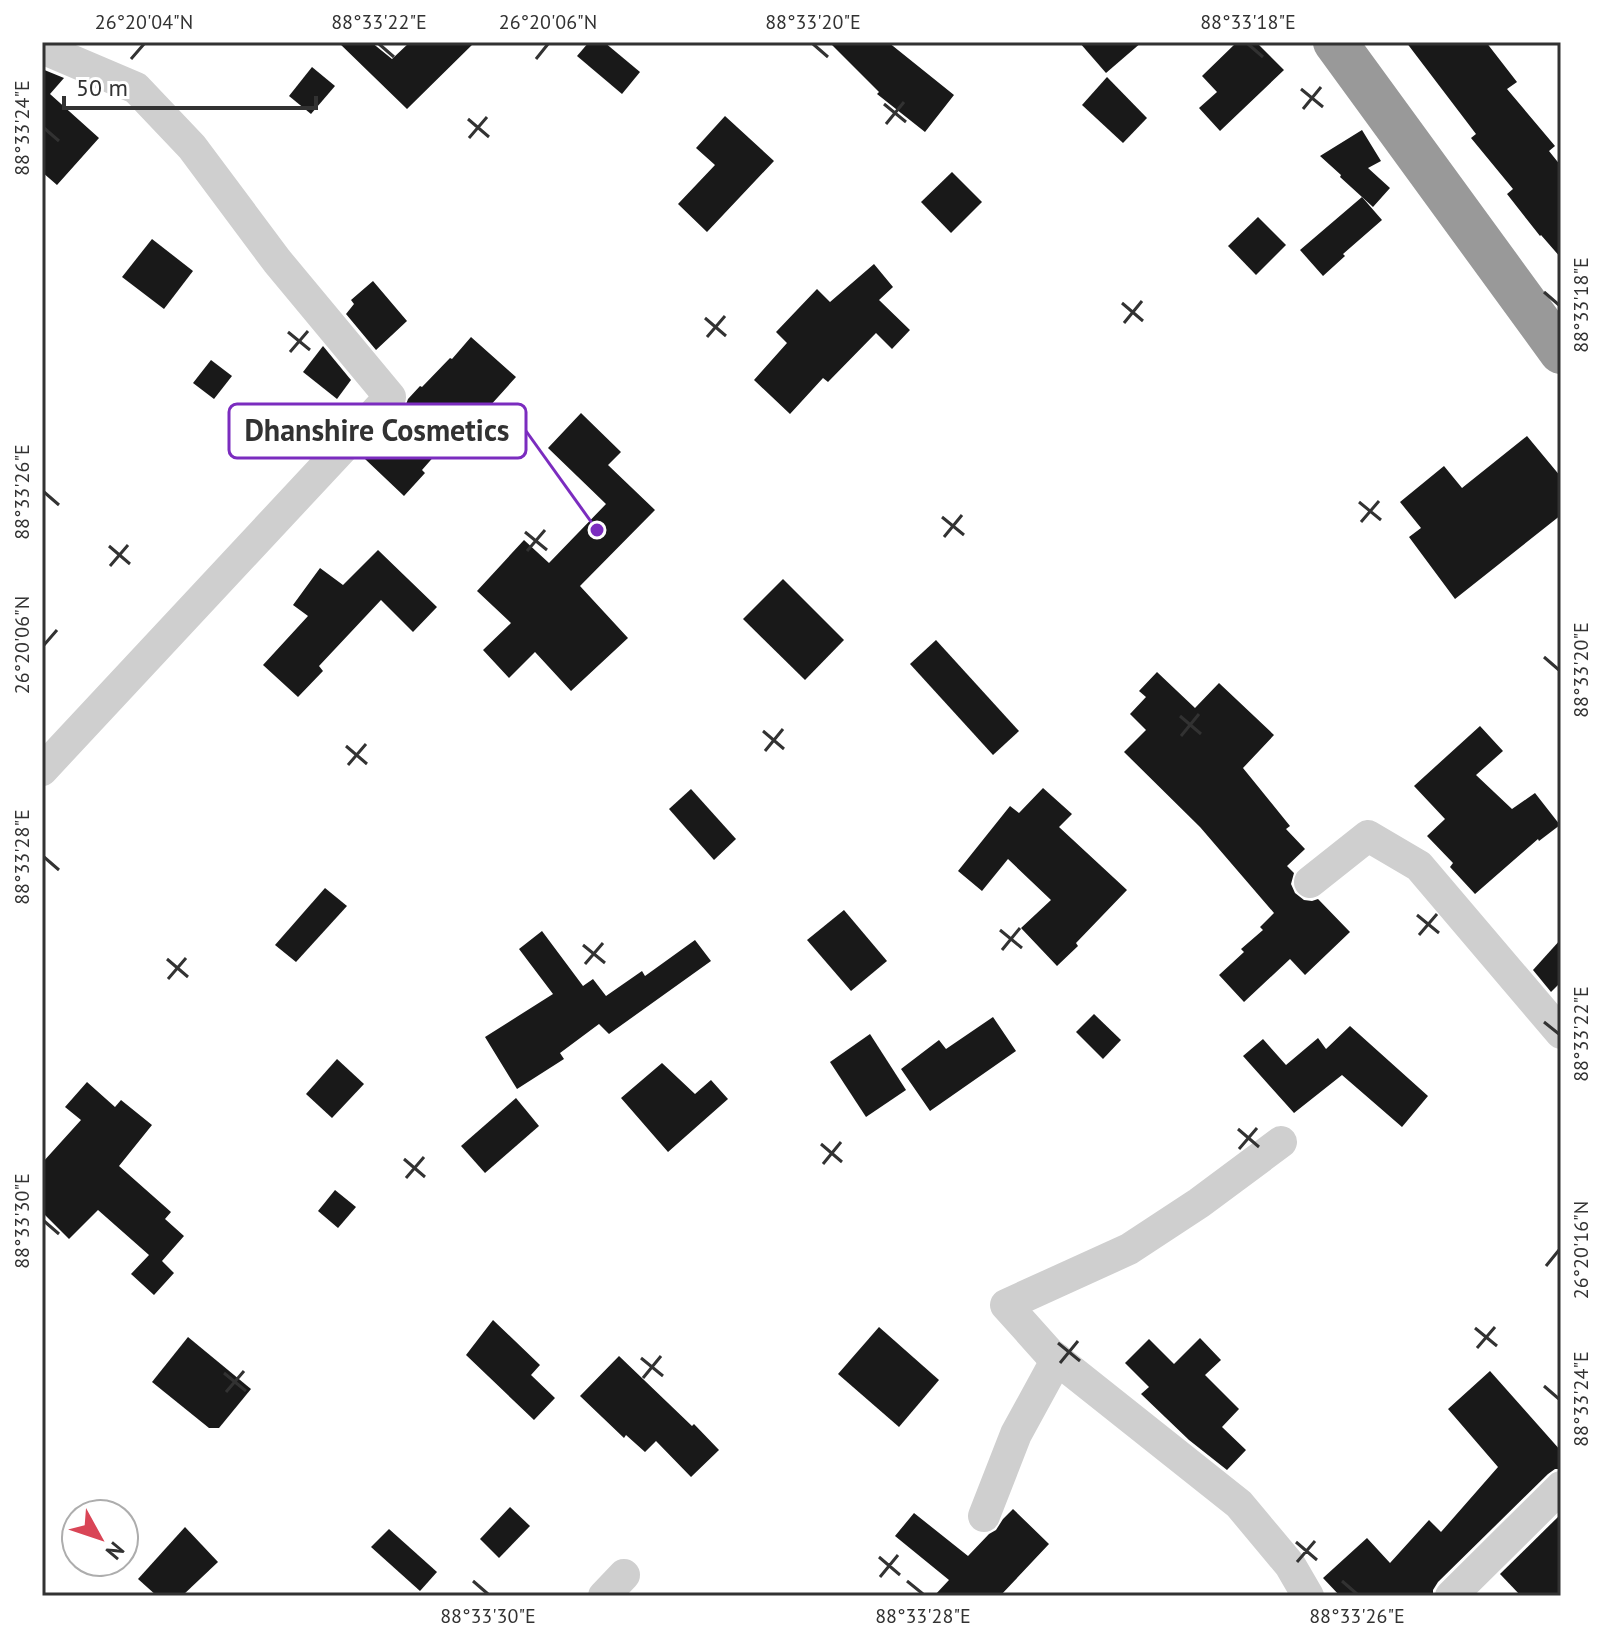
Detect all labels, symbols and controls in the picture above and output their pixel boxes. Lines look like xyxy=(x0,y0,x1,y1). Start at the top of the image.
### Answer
text: 26°20'04"N xyxy=(95,9,193,35)
text: 88°33'22"E xyxy=(331,9,427,35)
text: 26°20'06"N xyxy=(499,9,597,35)
text: 88°33'20"E xyxy=(765,9,861,35)
text: 88°33'18"E xyxy=(1200,9,1296,35)
scale bar xyxy=(64,60,316,110)
text: 50 m xyxy=(76,72,128,103)
text: 88°33'24"E xyxy=(9,80,35,176)
text: 88°33'18"E xyxy=(1568,257,1594,353)
callout: Dhanshire Cosmetics xyxy=(229,404,526,458)
text: Dhanshire Cosmetics xyxy=(244,410,510,449)
text: 88°33'26"E xyxy=(9,444,35,540)
text: 26°20'06"N xyxy=(9,596,35,694)
text: 88°33'20"E xyxy=(1568,622,1594,718)
text: 88°33'28"E xyxy=(9,809,35,905)
text: 88°33'22"E xyxy=(1568,986,1594,1082)
text: 88°33'30"E xyxy=(9,1173,35,1269)
text: 26°20'16"N xyxy=(1568,1201,1594,1299)
text: 88°33'24"E xyxy=(1568,1351,1594,1447)
north arrow xyxy=(60,1498,140,1578)
text: N xyxy=(100,1536,131,1565)
text: 88°33'30"E xyxy=(440,1603,536,1629)
text: 88°33'28"E xyxy=(875,1603,971,1629)
text: 88°33'26"E xyxy=(1309,1603,1405,1629)

